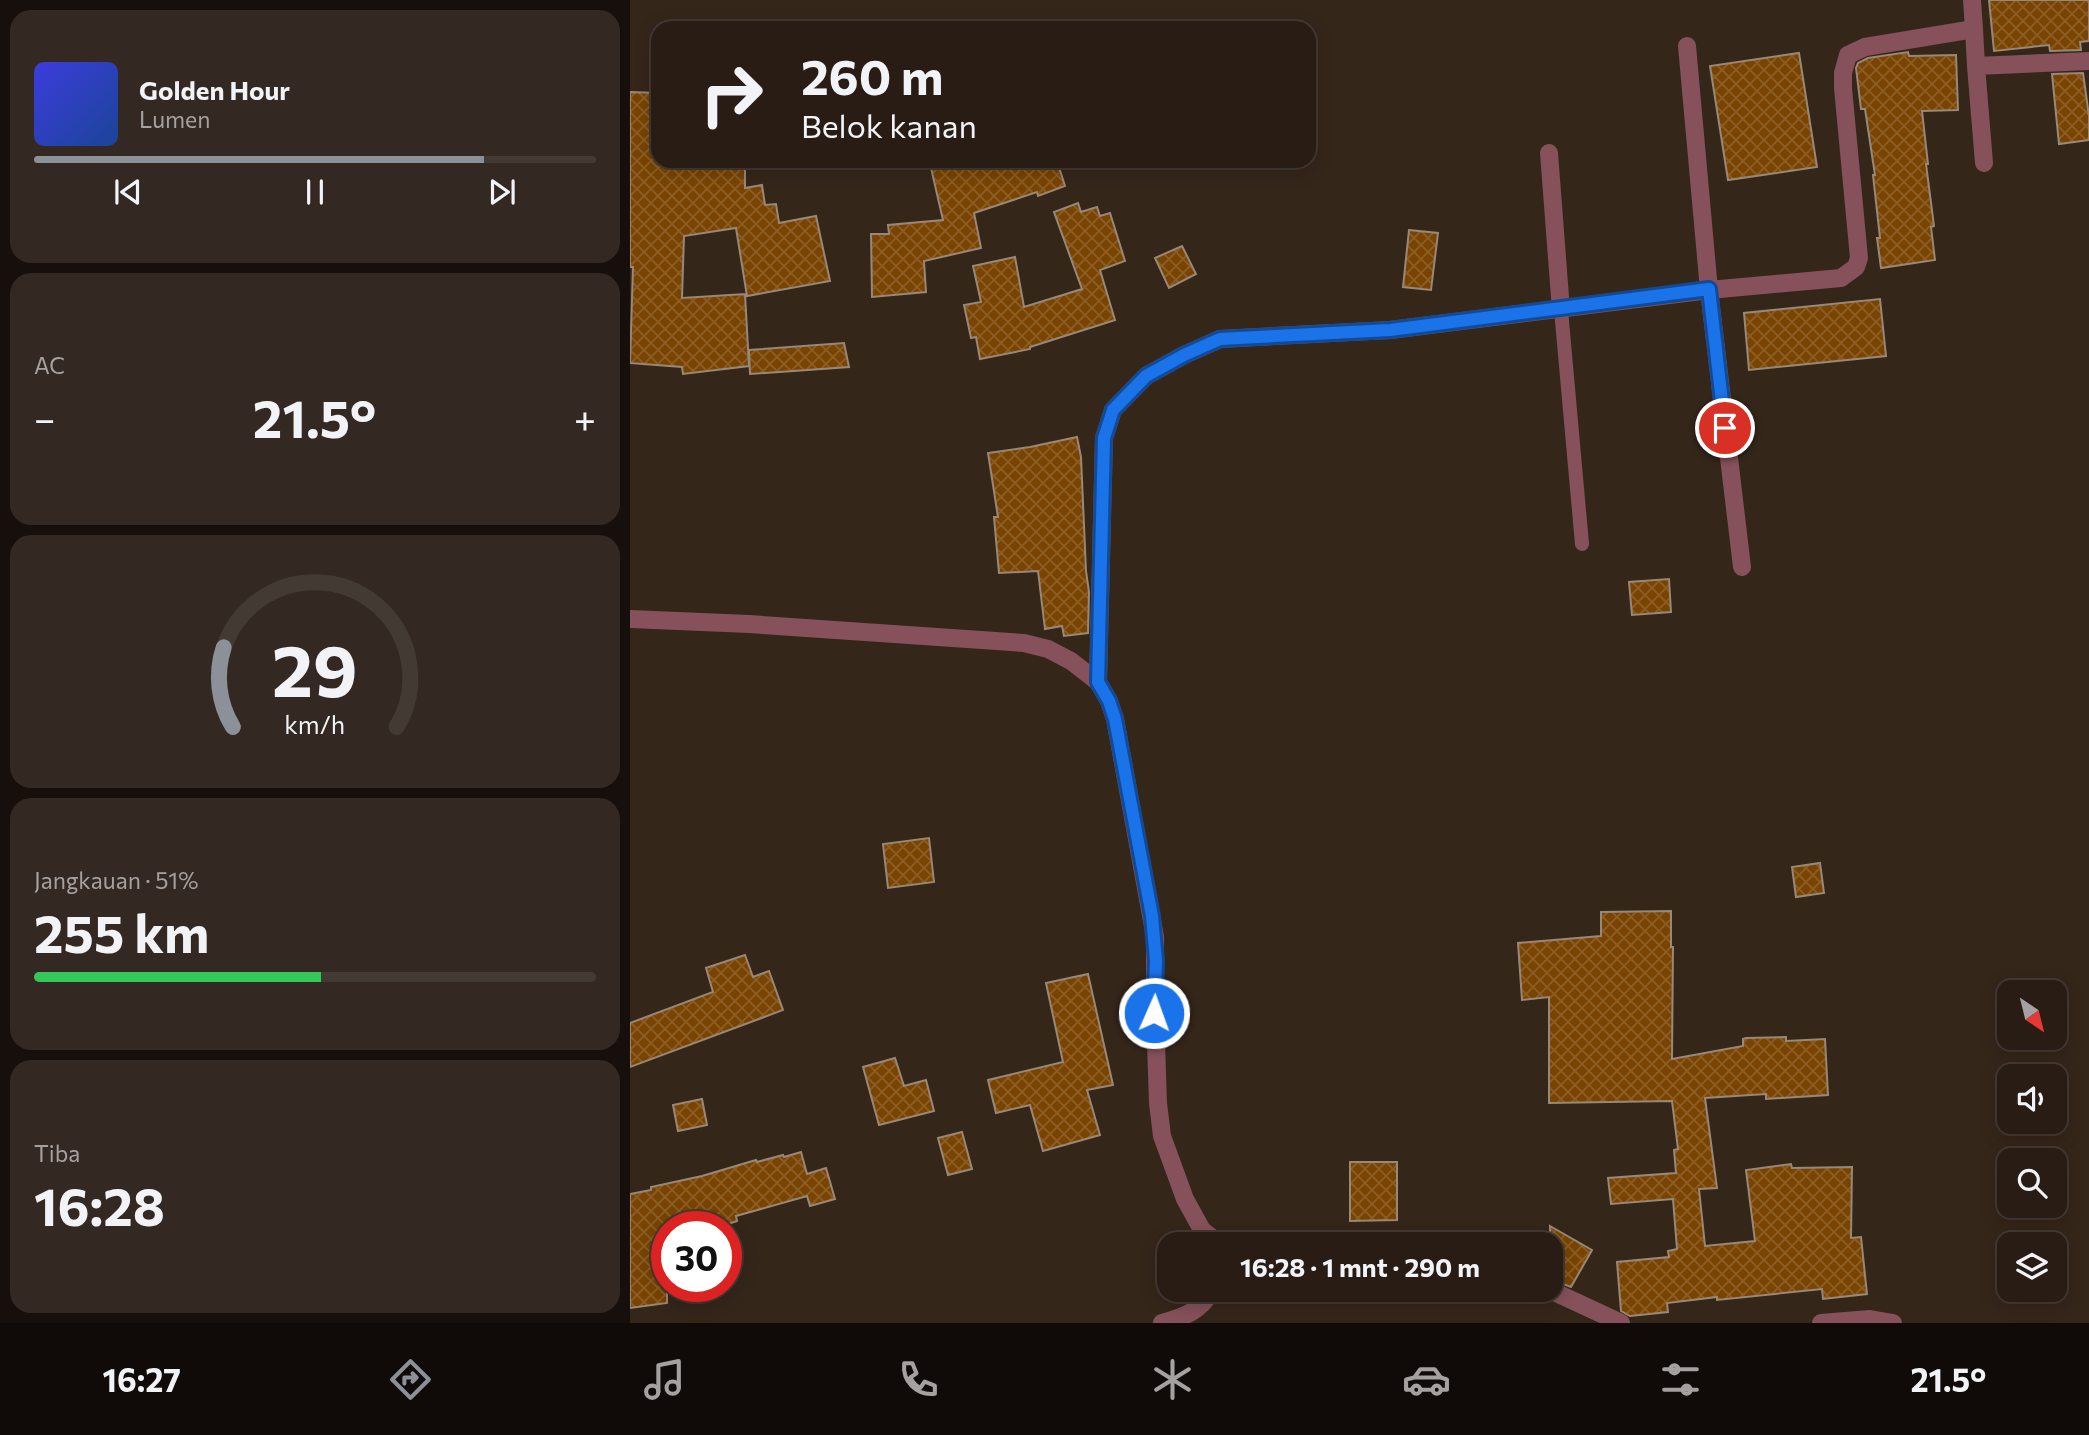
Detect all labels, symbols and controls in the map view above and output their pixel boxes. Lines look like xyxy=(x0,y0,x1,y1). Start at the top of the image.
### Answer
text: 260 m xyxy=(801,45,943,105)
icon: right xyxy=(686,49,777,140)
text: Golden Hour xyxy=(139,74,290,105)
text: Lumen xyxy=(139,105,210,133)
text: Belok kanan xyxy=(801,105,977,145)
icon: previous xyxy=(109,173,147,211)
icon: pause xyxy=(296,173,334,211)
icon: next xyxy=(483,173,521,211)
text: AC xyxy=(34,351,65,379)
text: 21.5° xyxy=(253,385,376,449)
text: − xyxy=(34,394,56,441)
text: + xyxy=(574,394,596,441)
pin xyxy=(1695,398,1755,458)
icon: arrive xyxy=(1706,409,1744,447)
text: 29 xyxy=(272,624,358,713)
text: km/h xyxy=(285,709,345,739)
text: Jangkauan · 51% xyxy=(34,866,198,894)
text: 255 km xyxy=(34,900,209,964)
position arrow xyxy=(1117,976,1191,1050)
north arrow xyxy=(1997,980,2067,1050)
map controls xyxy=(1997,980,2067,1302)
button: sound xyxy=(1997,1064,2067,1134)
text: Tiba xyxy=(34,1139,80,1167)
button: search xyxy=(1997,1148,2067,1218)
text: 16:28 xyxy=(34,1173,165,1237)
speed limit sign: 30 xyxy=(651,1211,742,1302)
button: layers xyxy=(1997,1232,2067,1302)
text: 16:28 · 1 mnt · 290 m xyxy=(1240,1251,1480,1282)
icon: directions xyxy=(386,1355,435,1404)
icon: music xyxy=(640,1355,689,1404)
icon: phone xyxy=(894,1355,943,1404)
icon: climate xyxy=(1148,1355,1197,1404)
icon: car xyxy=(1402,1355,1451,1404)
icon: filters xyxy=(1656,1355,1705,1404)
text: 16:27 xyxy=(103,1359,181,1399)
text: 21.5° xyxy=(1910,1359,1986,1399)

